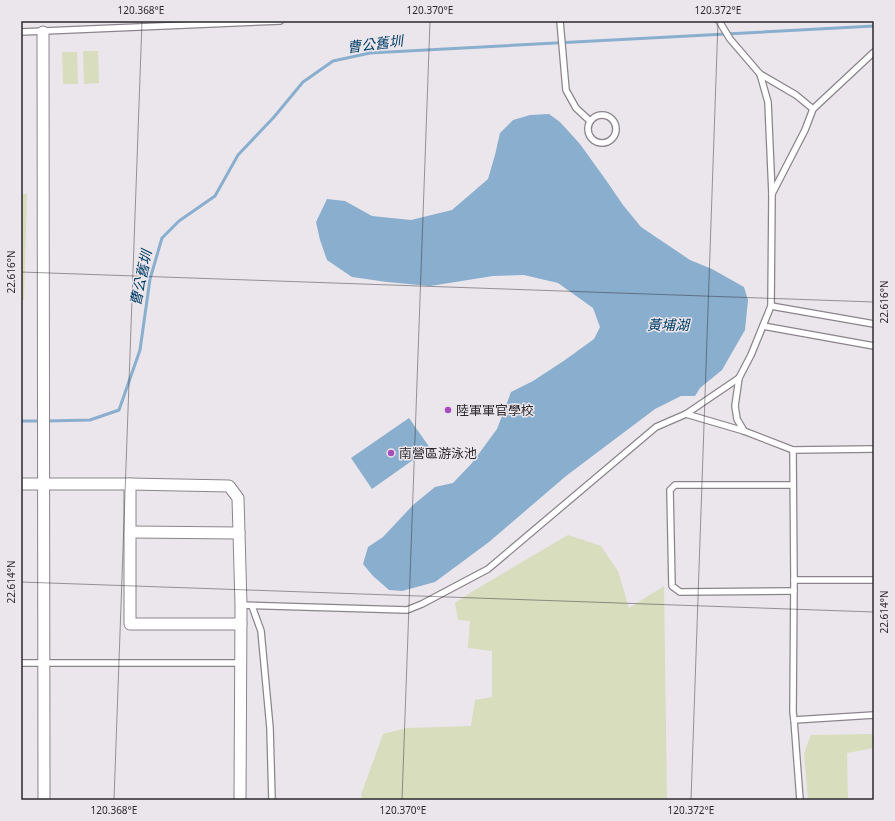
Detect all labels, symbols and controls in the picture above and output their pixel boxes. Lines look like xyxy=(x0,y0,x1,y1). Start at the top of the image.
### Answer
text: 120.368°E xyxy=(118,3,164,17)
text: 120.370°E xyxy=(407,3,453,17)
text: 120.372°E xyxy=(695,3,741,17)
water label: 曹公舊圳 xyxy=(346,30,406,56)
water label: 曹公舊圳 xyxy=(125,247,156,307)
text: 22.616°N xyxy=(4,250,18,294)
text: 22.616°N xyxy=(877,280,891,324)
water label: 黃埔湖 xyxy=(647,315,691,334)
place label: 陸軍軍官學校 xyxy=(456,401,534,419)
marker: 陸軍軍官學校 xyxy=(443,405,453,415)
place label: 南營區游泳池 xyxy=(399,444,477,462)
marker: 南營區游泳池 xyxy=(386,448,396,458)
text: 22.614°N xyxy=(4,560,18,604)
text: 22.614°N xyxy=(877,590,891,634)
text: 120.368°E xyxy=(91,803,137,817)
text: 120.370°E xyxy=(380,803,426,817)
text: 120.372°E xyxy=(668,803,714,817)

